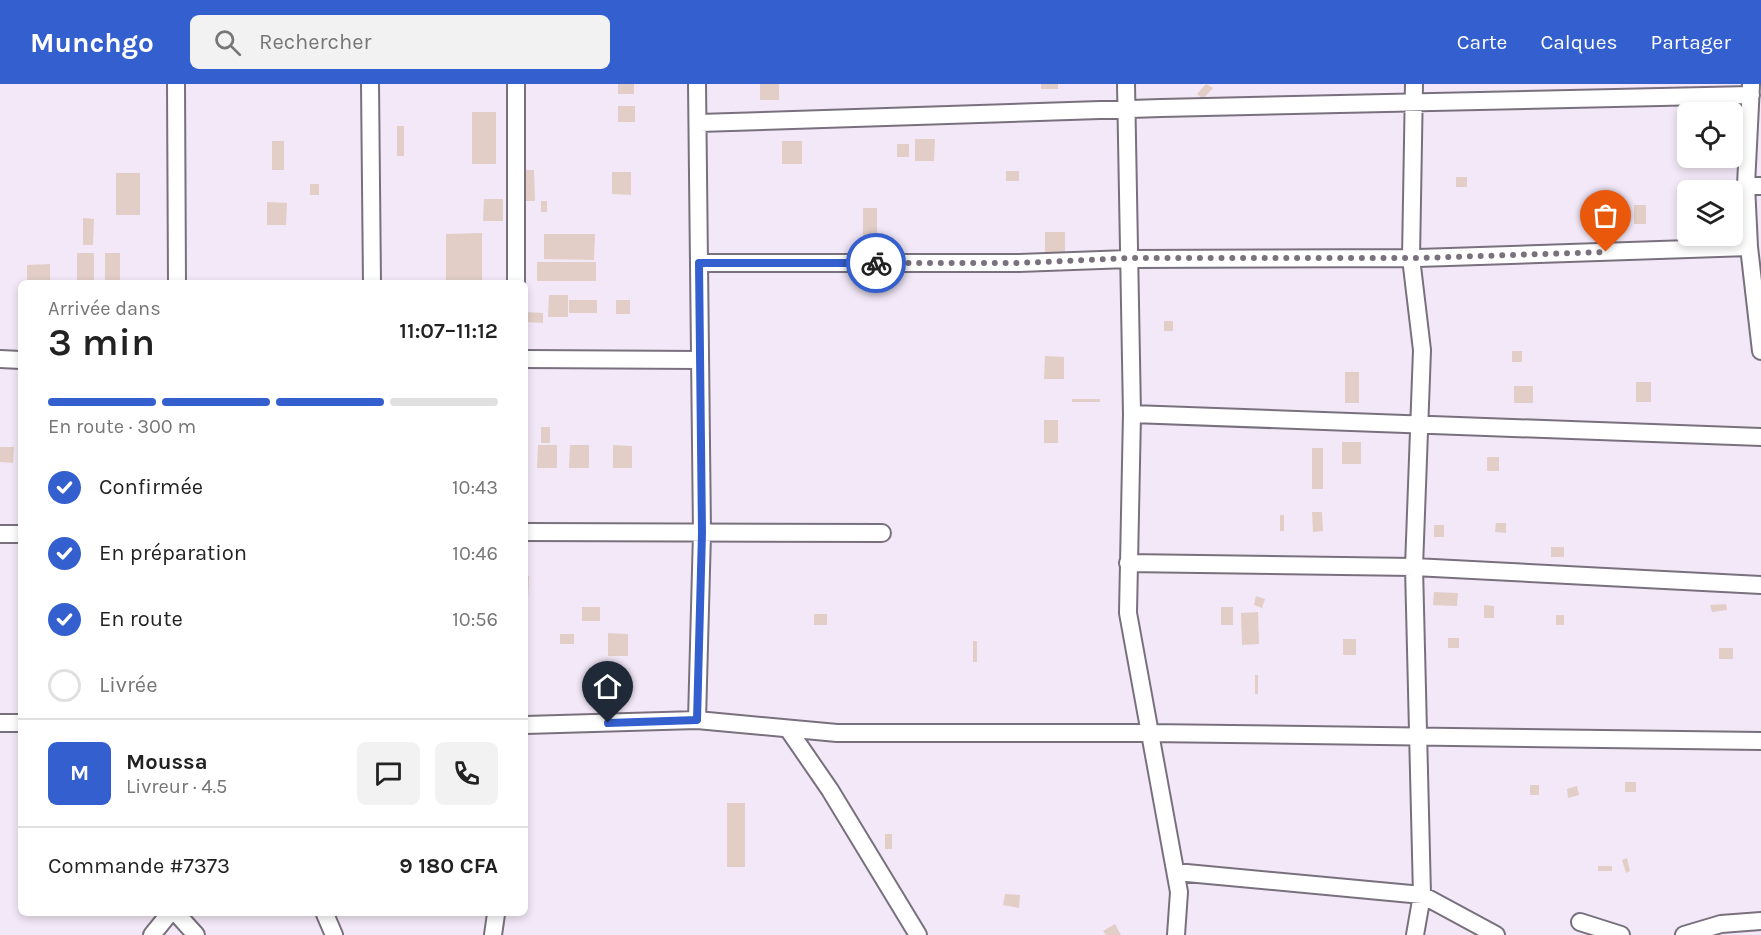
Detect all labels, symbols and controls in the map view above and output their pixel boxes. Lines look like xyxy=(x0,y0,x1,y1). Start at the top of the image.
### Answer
search box xyxy=(190,15,610,69)
text: Munchgo xyxy=(30,26,154,59)
icon: search xyxy=(211,26,244,59)
text: Rechercher xyxy=(259,29,371,55)
text: Carte xyxy=(1457,30,1507,54)
text: Calques xyxy=(1540,30,1618,54)
text: Partager xyxy=(1651,30,1731,54)
map controls xyxy=(1677,102,1743,246)
button: locate xyxy=(1677,102,1743,168)
button: layers xyxy=(1677,180,1743,246)
pin xyxy=(1580,190,1631,252)
icon: bag xyxy=(1589,199,1622,232)
courier xyxy=(846,233,906,293)
icon: bike xyxy=(860,247,893,280)
text: Arrivée dans xyxy=(48,297,161,320)
text: 11:07–11:12 xyxy=(399,318,498,344)
text: 3 min xyxy=(48,319,155,365)
text: En route · 300 m xyxy=(48,415,196,438)
icon: check xyxy=(48,471,81,504)
text: Confirmée xyxy=(99,474,203,500)
text: 10:43 xyxy=(452,476,498,499)
icon: check xyxy=(48,537,81,570)
text: En préparation xyxy=(99,540,247,566)
text: 10:46 xyxy=(452,542,498,565)
icon: check xyxy=(48,603,81,636)
text: En route xyxy=(99,606,183,632)
text: 10:56 xyxy=(452,608,498,631)
pin xyxy=(582,661,633,723)
icon: home xyxy=(591,670,624,703)
text: Livrée xyxy=(99,672,157,698)
button: chat xyxy=(357,742,420,805)
button: phone xyxy=(435,742,498,805)
text: Moussa xyxy=(126,749,208,775)
text: M xyxy=(70,760,89,786)
text: Livreur · 4.5 xyxy=(126,775,227,798)
text: Commande #7373 xyxy=(48,853,230,879)
text: 9 180 CFA xyxy=(399,853,498,879)

